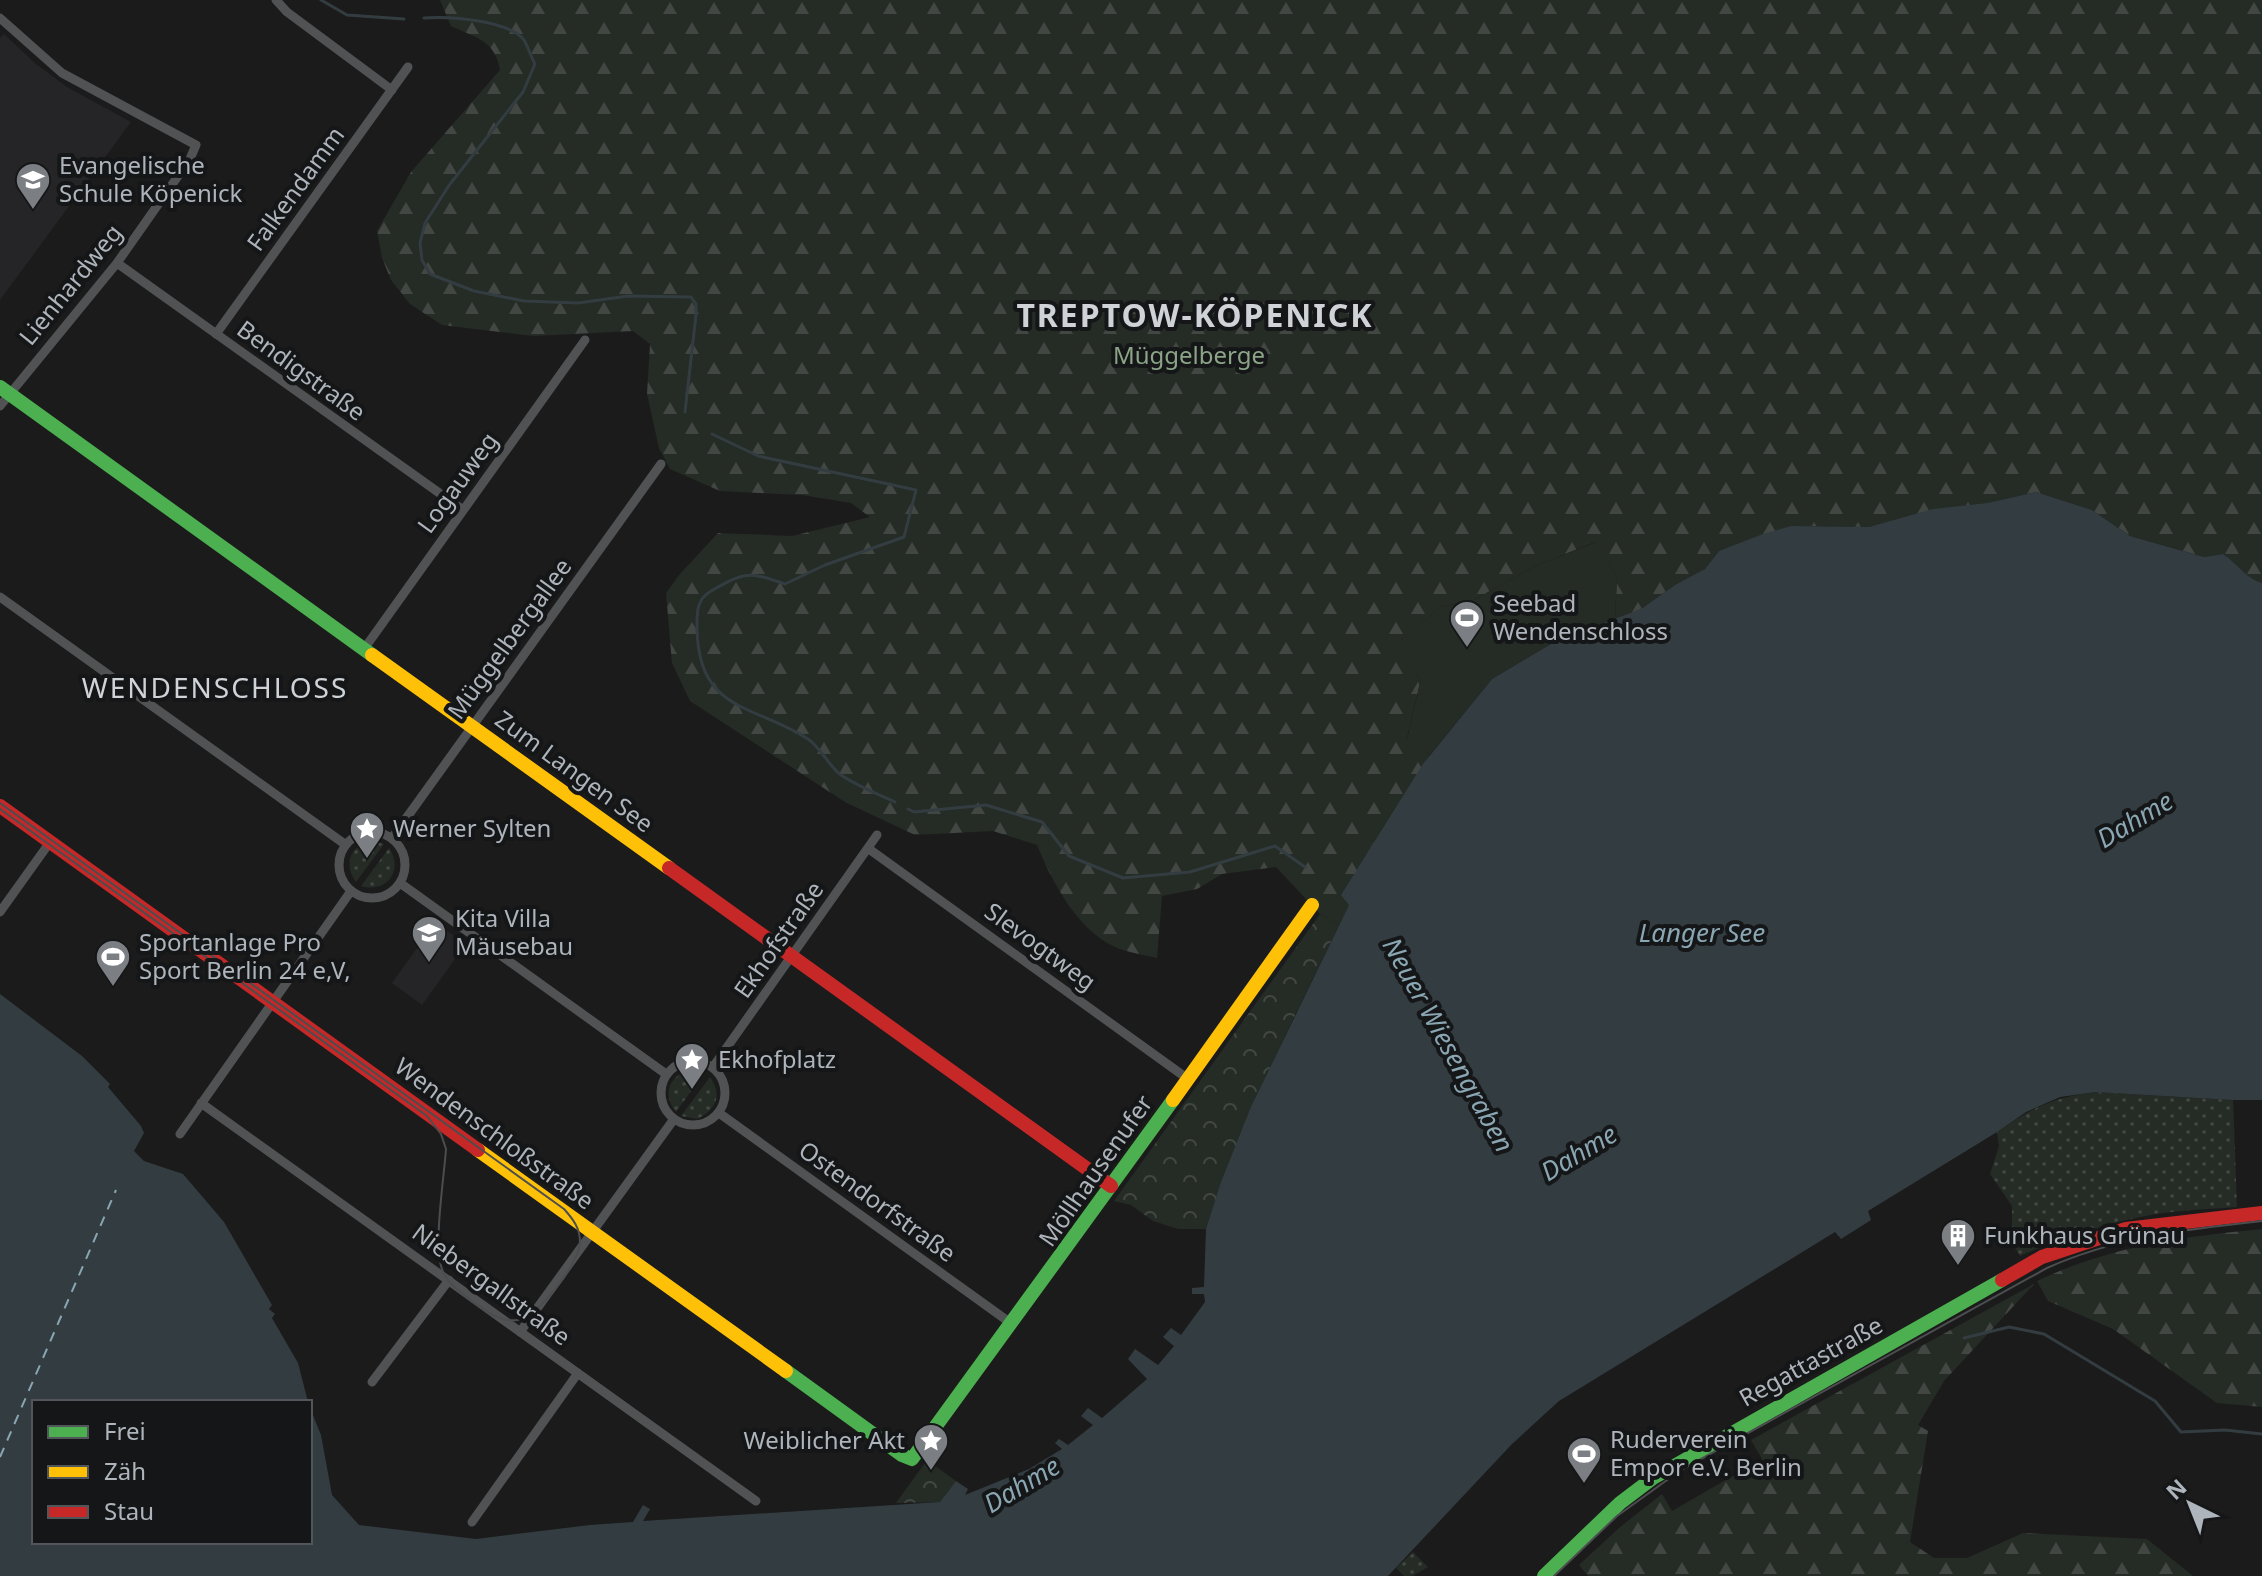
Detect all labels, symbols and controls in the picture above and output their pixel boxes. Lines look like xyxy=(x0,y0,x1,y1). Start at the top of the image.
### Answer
street label: Falkendamm xyxy=(238,119,351,257)
place label: Evangelische Schule Köpenick xyxy=(59,148,243,209)
school or university icon: Evangelische Schule Köpenick xyxy=(14,161,52,211)
street label: Lienhardweg xyxy=(11,217,129,351)
district label: TREPTOW-KÖPENICK xyxy=(1016,293,1374,336)
street label: Bendigstraße xyxy=(231,312,373,428)
park label: Müggelberge xyxy=(1113,338,1265,371)
street label: Logauweg xyxy=(409,425,505,539)
street label: Müggelbergallee xyxy=(439,551,578,725)
place label: Seebad Wendenschloss xyxy=(1493,586,1668,647)
sports icon: Seebad Wendenschloss xyxy=(1448,599,1486,649)
district label: WENDENSCHLOSS xyxy=(82,668,348,706)
street label: Zum Langen See xyxy=(489,702,661,839)
water label: Dahme xyxy=(2090,782,2179,856)
place icon: Werner Sylten xyxy=(348,810,386,860)
place label: Werner Sylten xyxy=(393,811,551,844)
street label: Ekhofstraße xyxy=(725,874,830,1004)
street label: Slevogtweg xyxy=(979,894,1103,997)
place label: Kita Villa Mäusebau xyxy=(455,901,573,962)
school or university icon: Kita Villa Mäusebau xyxy=(410,914,448,964)
water label: Langer See xyxy=(1639,914,1765,950)
place label: Sportanlage Pro Sport Berlin 24 e,V, xyxy=(139,925,351,986)
water label: Neuer Wiesengraben xyxy=(1375,931,1523,1158)
sports icon: Sportanlage Pro Sport Berlin 24 e,V, xyxy=(94,938,132,988)
place icon: Ekhofplatz xyxy=(673,1041,711,1091)
place label: Ekhofplatz xyxy=(718,1042,836,1075)
street label: Wendenschloßstraße xyxy=(389,1049,601,1216)
street label: Möllhausenufer xyxy=(1030,1088,1159,1253)
water label: Dahme xyxy=(1534,1115,1623,1189)
street label: Ostendorfstraße xyxy=(793,1133,963,1269)
street label: Niebergallstraße xyxy=(406,1215,578,1352)
building icon: Funkhaus Grünau xyxy=(1939,1217,1977,1267)
place label: Funkhaus Grünau xyxy=(1984,1218,2185,1251)
street label: Regattastraße xyxy=(1733,1308,1888,1414)
legend xyxy=(32,1400,312,1544)
text: Frei xyxy=(104,1414,146,1447)
place icon: Weiblicher Akt xyxy=(912,1422,950,1472)
place label: Ruderverein Empor e.V. Berlin xyxy=(1610,1422,1802,1483)
place label: Weiblicher Akt xyxy=(743,1423,905,1456)
sports icon: Ruderverein Empor e.V. Berlin xyxy=(1565,1435,1603,1485)
water label: Dahme xyxy=(977,1447,1066,1521)
text: Zäh xyxy=(104,1454,146,1487)
north arrow xyxy=(2150,1464,2230,1544)
text: N xyxy=(2159,1472,2192,1506)
text: Stau xyxy=(104,1494,154,1527)

